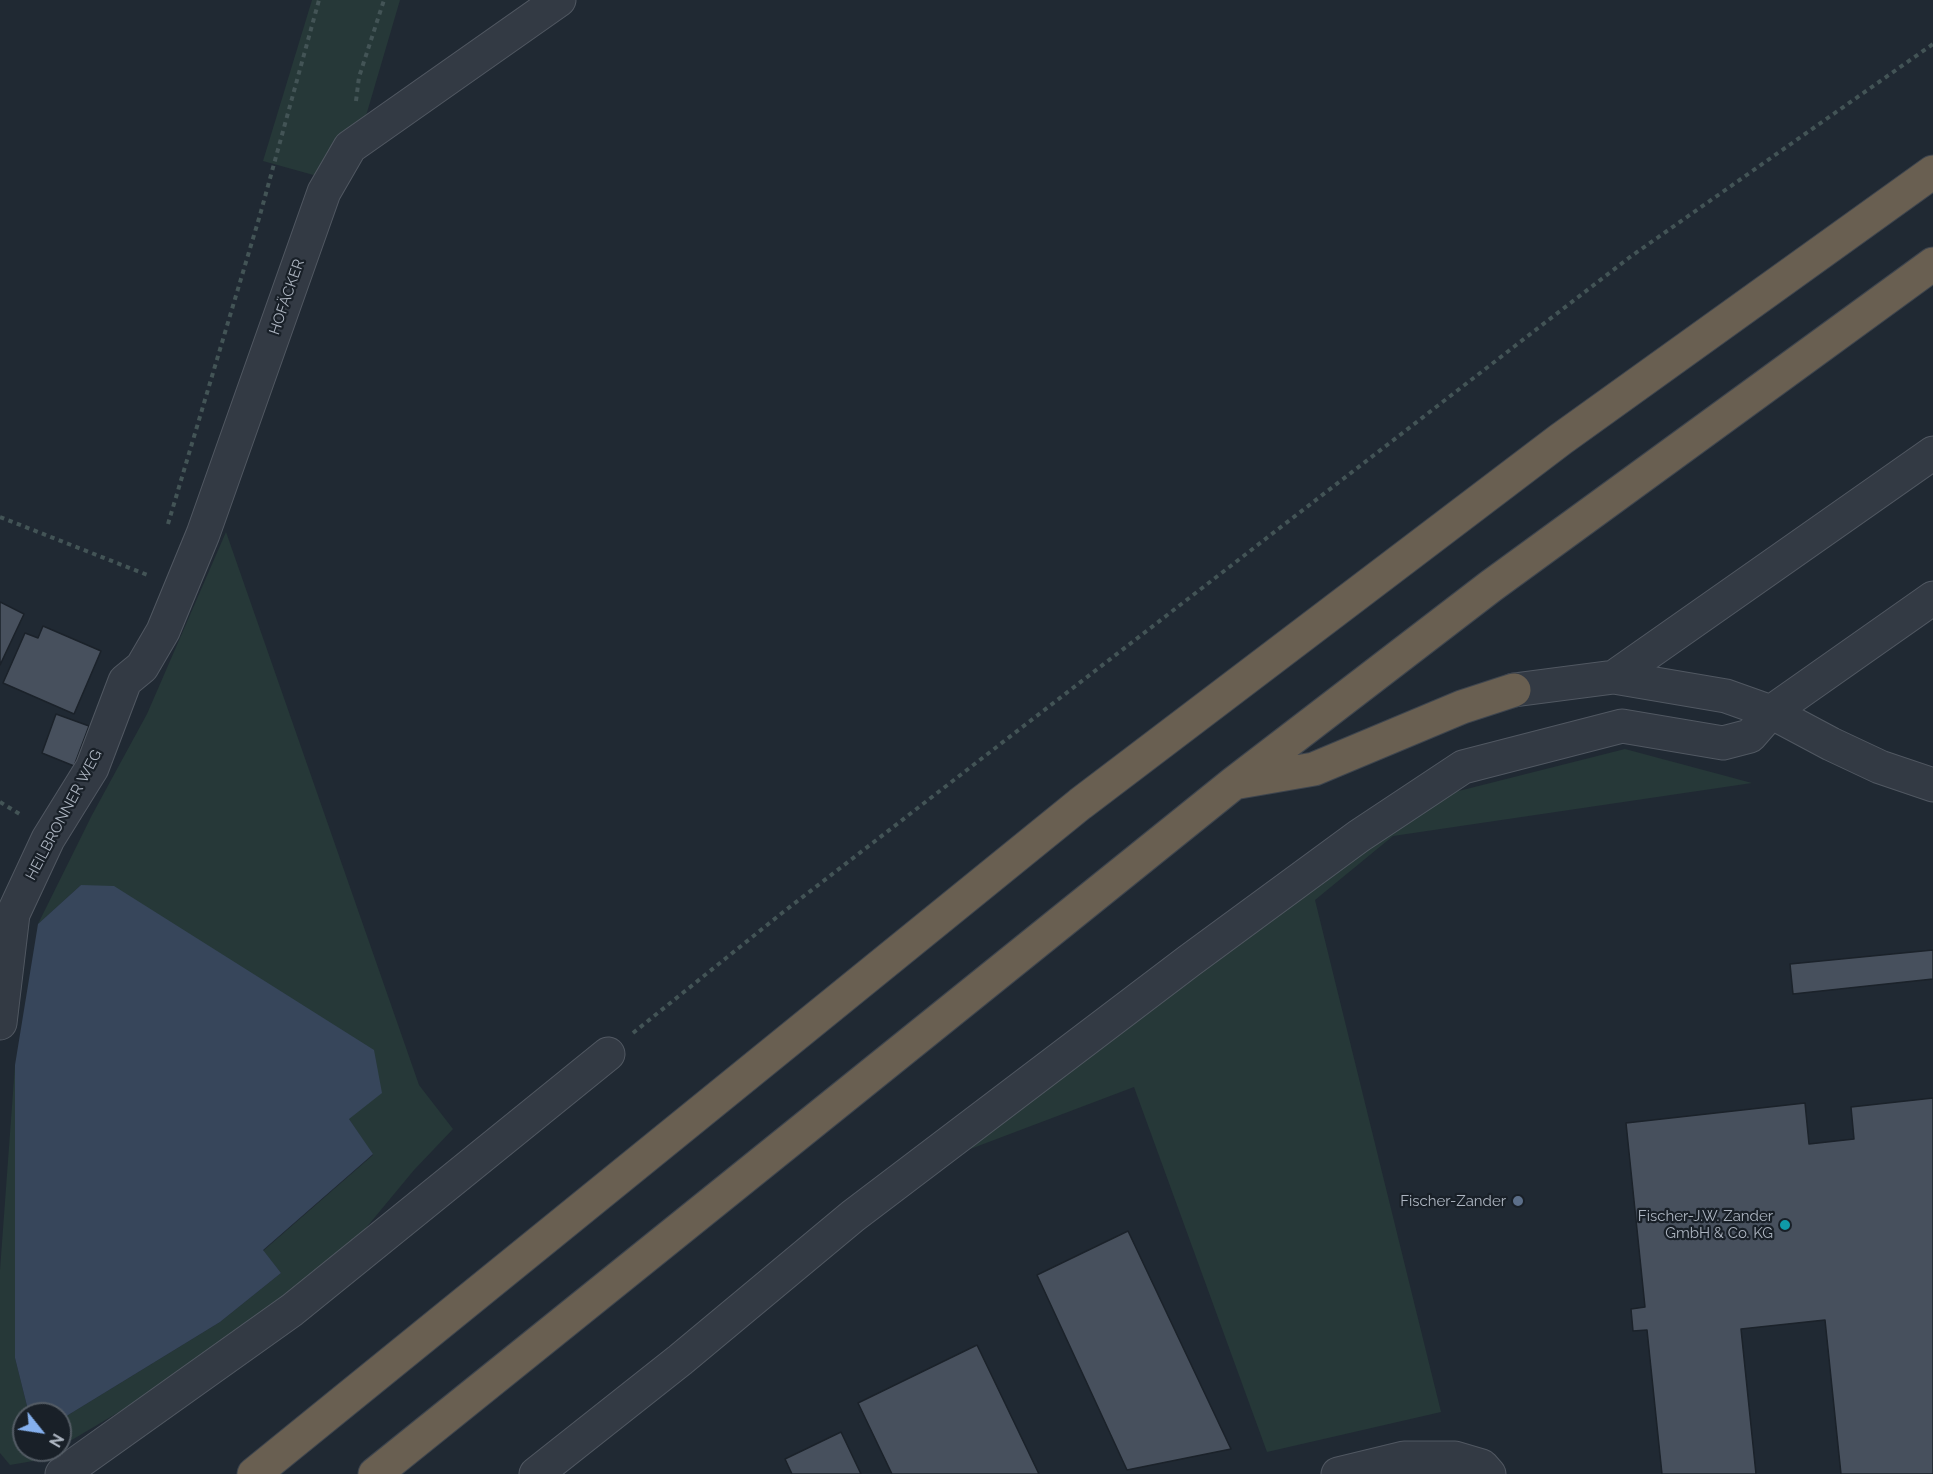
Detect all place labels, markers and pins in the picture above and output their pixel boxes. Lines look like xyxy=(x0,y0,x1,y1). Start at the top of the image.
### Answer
place label: Fischer-Zander xyxy=(1400,1192,1506,1210)
marker: Fischer-Zander xyxy=(1511,1194,1525,1208)
place label: Fischer-J.W. Zander GmbH & Co. KG xyxy=(1638,1207,1773,1242)
marker: Fischer-J.W. Zander GmbH & Co. KG xyxy=(1778,1218,1792,1232)

